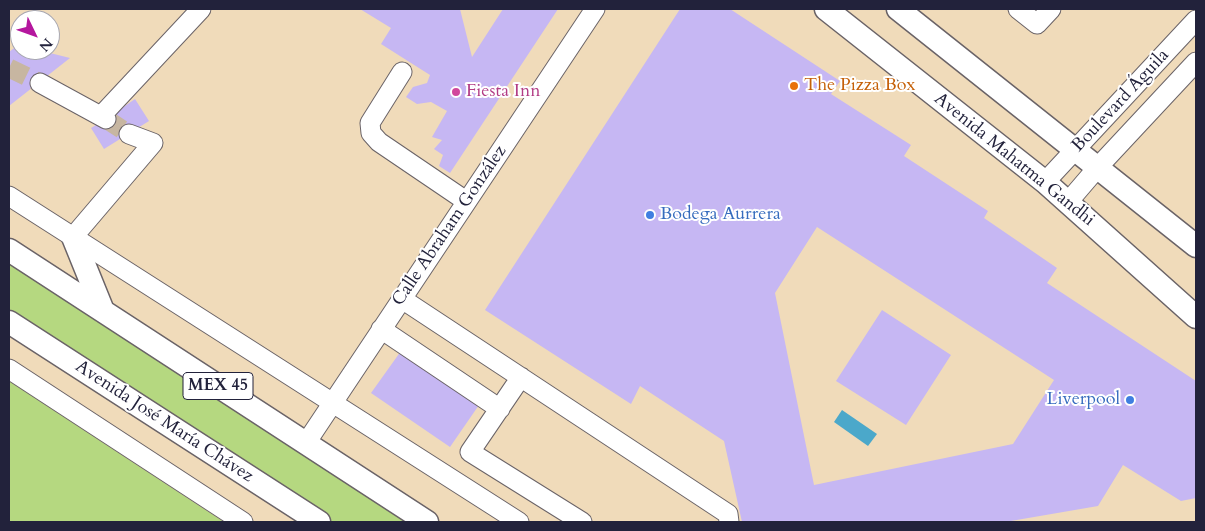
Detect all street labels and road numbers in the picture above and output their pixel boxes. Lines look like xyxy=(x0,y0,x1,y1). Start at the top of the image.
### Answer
street label: Boulevard Águila xyxy=(1068,45,1174,157)
street label: Avenida Mahatma Gandhi xyxy=(929,89,1099,231)
street label: Calle Abraham González xyxy=(388,142,512,310)
street label: Avenida José María Chávez xyxy=(71,356,257,488)
road number: MEX 45 xyxy=(183,372,253,400)

